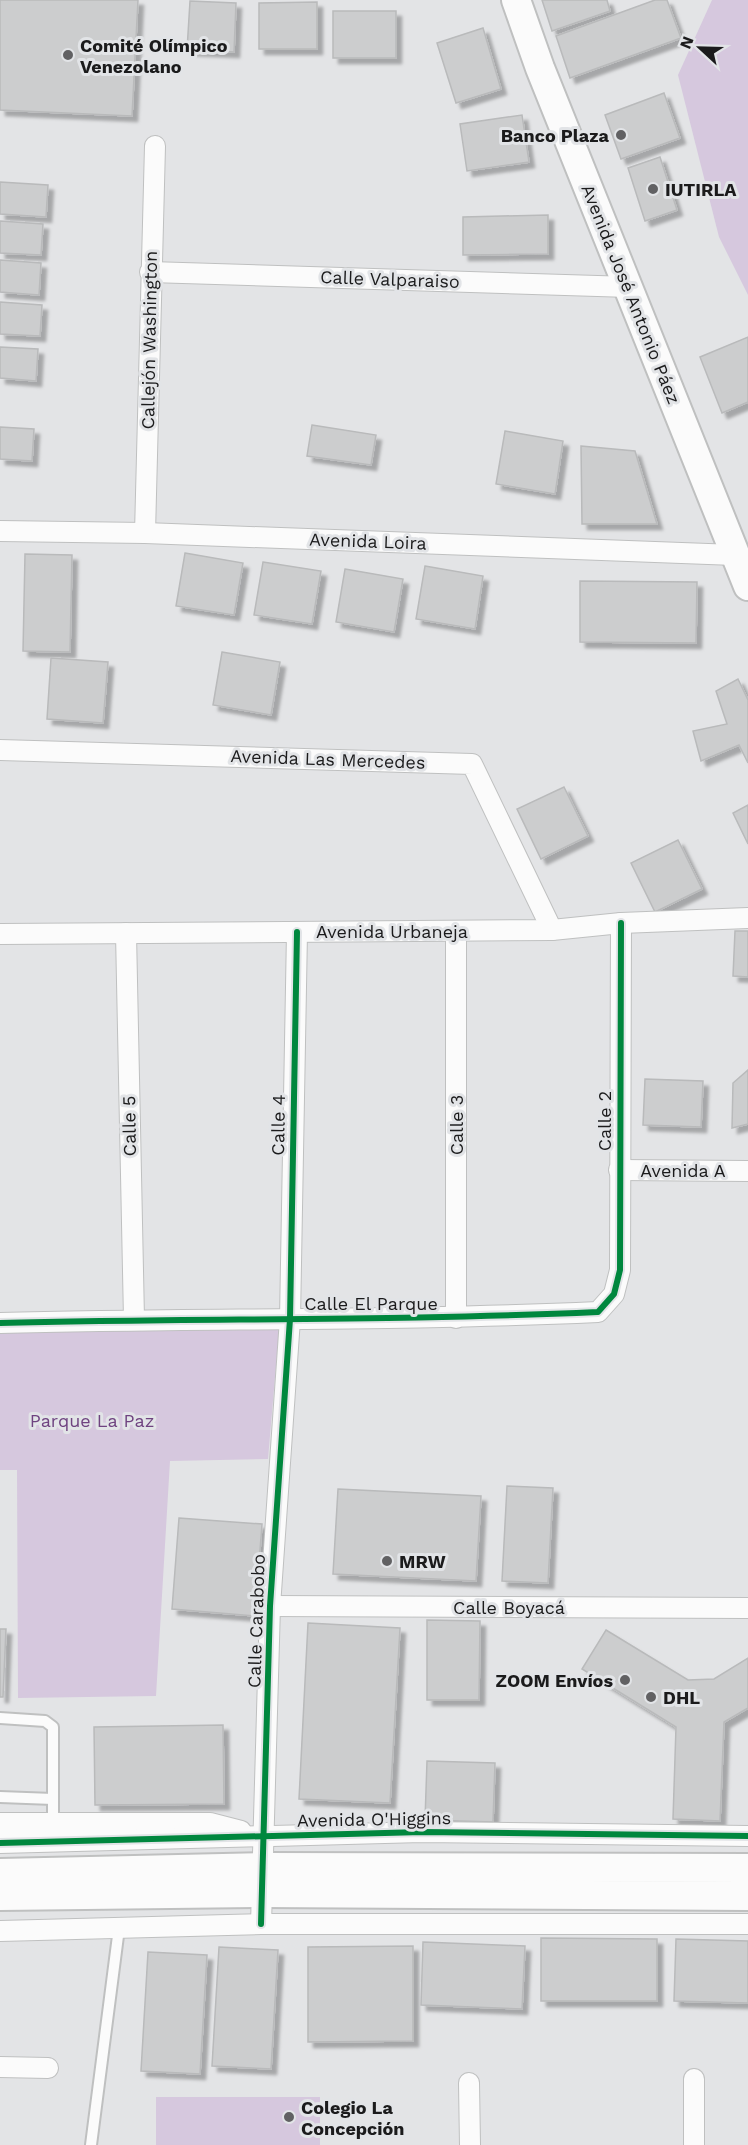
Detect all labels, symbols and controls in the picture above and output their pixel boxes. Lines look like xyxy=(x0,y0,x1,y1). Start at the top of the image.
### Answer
north arrow xyxy=(670,18,730,78)
text: N xyxy=(676,34,698,52)
place label: Comité Olímpico Venezolano xyxy=(80,35,228,77)
marker: Comité Olímpico Venezolano xyxy=(61,48,75,62)
place label: Banco Plaza xyxy=(501,125,610,146)
marker: Banco Plaza xyxy=(614,128,628,142)
place label: IUTIRLA xyxy=(665,179,737,200)
street label: Avenida José Antonio Páez xyxy=(577,181,685,407)
marker: IUTIRLA xyxy=(646,182,660,196)
street label: Callejón Washington xyxy=(137,250,161,430)
street label: Calle Valparaiso xyxy=(320,266,460,292)
street label: Avenida Loira xyxy=(309,528,427,554)
street label: Avenida Las Mercedes xyxy=(230,745,426,773)
street label: Avenida Urbaneja xyxy=(316,921,468,942)
street label: Calle 2 xyxy=(594,1091,615,1151)
street label: Calle 4 xyxy=(267,1094,289,1156)
street label: Calle 3 xyxy=(446,1095,467,1155)
street label: Calle 5 xyxy=(118,1096,140,1156)
street label: Avenida A xyxy=(640,1160,726,1181)
street label: Calle El Parque xyxy=(304,1293,438,1314)
park label: Parque La Paz xyxy=(30,1410,154,1431)
place label: MRW xyxy=(399,1551,446,1572)
street label: Calle Carabobo xyxy=(243,1554,269,1688)
marker: MRW xyxy=(380,1554,394,1568)
street label: Calle Boyacá xyxy=(453,1597,565,1618)
place label: ZOOM Envíos xyxy=(496,1670,613,1691)
marker: ZOOM Envíos xyxy=(618,1673,632,1687)
place label: DHL xyxy=(663,1687,700,1708)
marker: DHL xyxy=(644,1690,658,1704)
street label: Avenida O'Higgins xyxy=(297,1807,451,1831)
place label: Colegio La Concepción xyxy=(301,2097,405,2139)
marker: Colegio La Concepción xyxy=(282,2110,296,2124)

